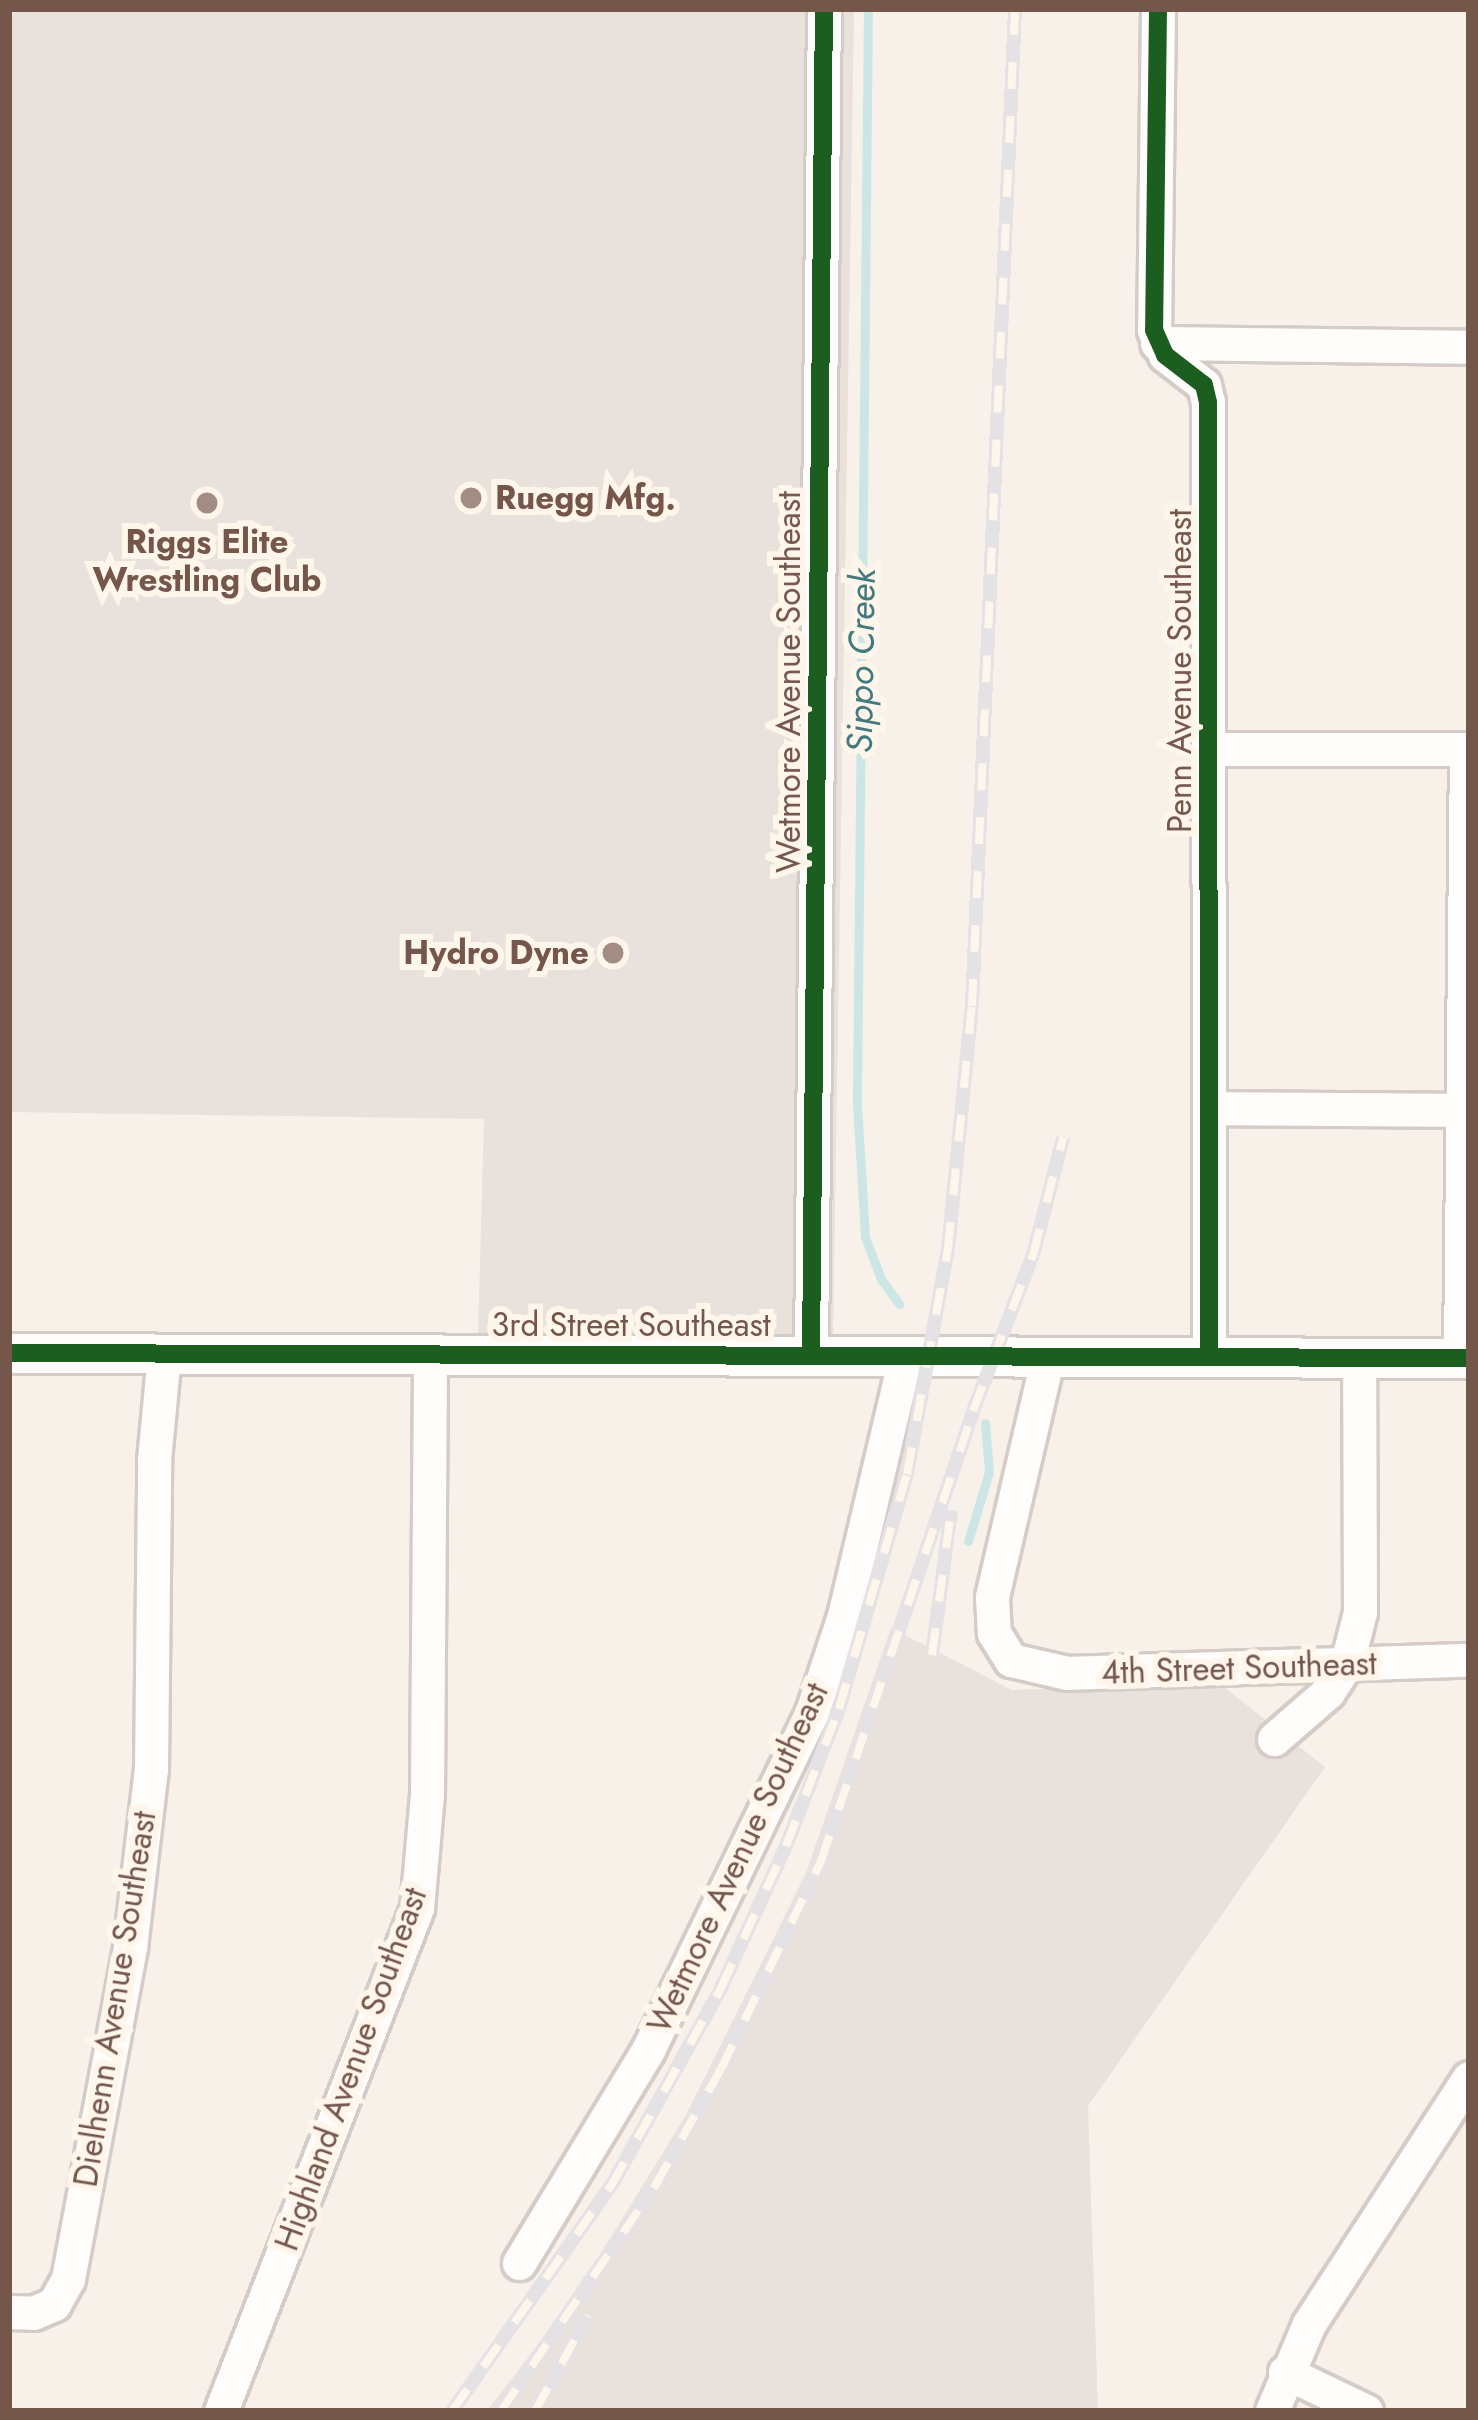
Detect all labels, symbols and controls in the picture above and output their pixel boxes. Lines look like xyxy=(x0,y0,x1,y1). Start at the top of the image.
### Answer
place label: Ruegg Mfg. xyxy=(495,478,676,518)
marker: Ruegg Mfg. xyxy=(458,485,484,511)
marker: Riggs Elite Wrestling Club xyxy=(194,490,220,516)
street label: Wetmore Avenue Southeast xyxy=(769,491,809,873)
street label: Penn Avenue Southeast xyxy=(1160,509,1200,833)
place label: Riggs Elite Wrestling Club xyxy=(93,522,321,600)
water label: Sippo Creek xyxy=(838,568,884,754)
place label: Hydro Dyne xyxy=(403,933,589,973)
marker: Hydro Dyne xyxy=(600,940,626,966)
street label: 3rd Street Southeast xyxy=(491,1305,771,1345)
street label: 4th Street Southeast xyxy=(1101,1643,1377,1693)
street label: Wetmore Avenue Southeast xyxy=(639,1677,837,2039)
street label: Dielhenn Avenue Southeast xyxy=(66,1808,164,2190)
street label: Highland Avenue Southeast xyxy=(267,1882,435,2256)

